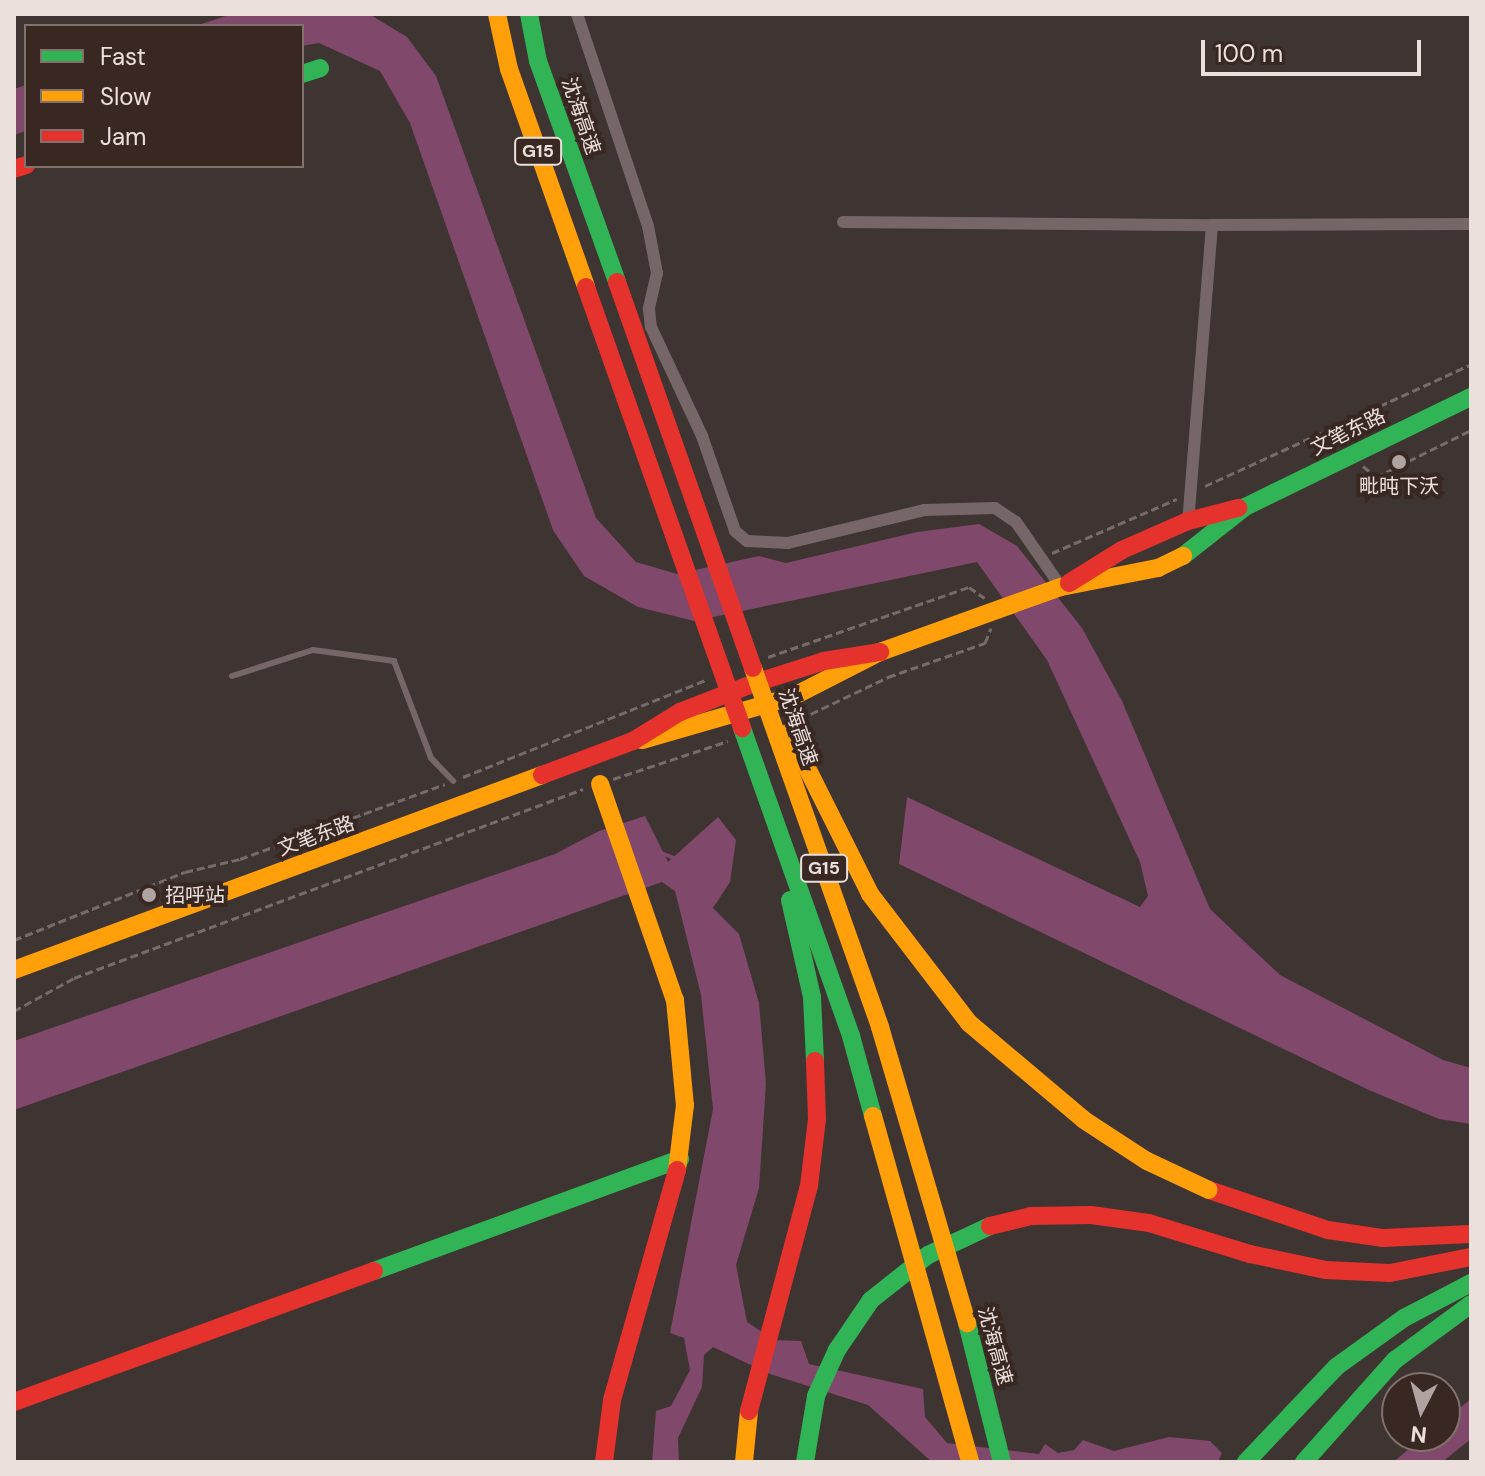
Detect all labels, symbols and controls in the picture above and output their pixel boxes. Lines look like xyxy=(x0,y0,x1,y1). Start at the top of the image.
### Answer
legend xyxy=(24,24,304,168)
scale bar xyxy=(1205,24,1425,74)
text: 100 m xyxy=(1215,38,1283,69)
text: Fast xyxy=(100,41,146,72)
street label: 沈海高速 xyxy=(557,74,605,158)
text: Slow xyxy=(100,81,151,112)
text: Jam xyxy=(100,121,146,152)
road number: G15 xyxy=(514,137,562,165)
street label: 文笔东路 xyxy=(1307,404,1389,460)
marker: 毗旽下沃 xyxy=(1390,453,1408,471)
place label: 毗旽下沃 xyxy=(1359,474,1439,498)
street label: 沈海高速 xyxy=(774,685,822,769)
street label: 文笔东路 xyxy=(274,811,358,861)
road number: G15 xyxy=(800,854,848,882)
place label: 招呼站 xyxy=(165,883,225,907)
marker: 招呼站 xyxy=(140,886,158,904)
street label: 沈海高速 xyxy=(973,1304,1017,1388)
north arrow xyxy=(1381,1372,1461,1452)
text: N xyxy=(1409,1419,1428,1450)

